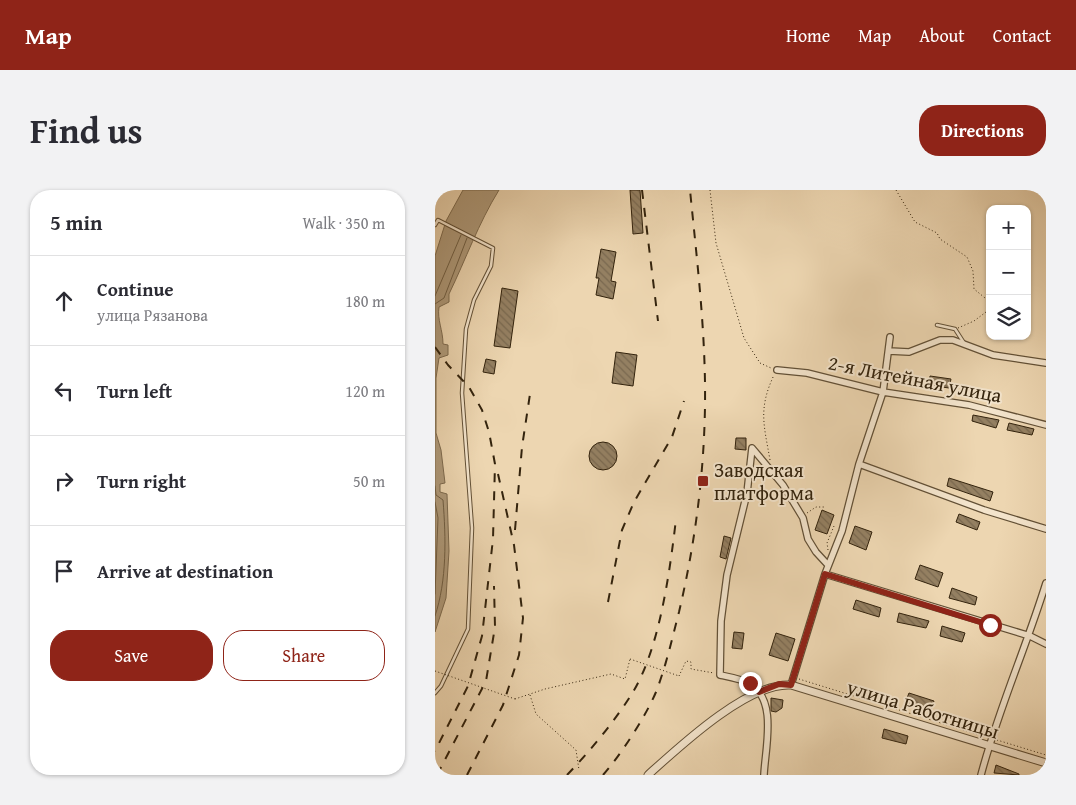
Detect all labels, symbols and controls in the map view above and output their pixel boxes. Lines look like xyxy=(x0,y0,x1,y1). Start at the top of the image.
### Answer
text: Map xyxy=(25,18,72,53)
text: Home xyxy=(786,22,830,49)
text: Map xyxy=(858,22,891,49)
text: About xyxy=(919,22,965,49)
text: Contact xyxy=(993,22,1051,49)
text: Find us xyxy=(30,105,143,156)
button: Directions xyxy=(919,105,1046,156)
map controls xyxy=(986,205,1031,340)
button: + xyxy=(986,205,1031,250)
text: 5 min xyxy=(50,207,102,238)
text: Walk · 350 m xyxy=(302,211,385,235)
button: − xyxy=(986,250,1031,295)
text: Continue xyxy=(97,275,174,303)
icon: ahead xyxy=(50,287,78,315)
text: 180 m xyxy=(345,289,385,313)
button: layers xyxy=(986,295,1031,340)
text: улица Рязанова xyxy=(97,303,208,327)
street label: 2-я Литейная улица xyxy=(826,347,1005,410)
icon: left xyxy=(50,377,78,405)
text: Turn left xyxy=(97,377,172,405)
text: 120 m xyxy=(345,379,385,403)
place label: Заводская платформа xyxy=(714,455,814,507)
icon: right xyxy=(50,467,78,495)
text: Turn right xyxy=(97,467,186,495)
text: 50 m xyxy=(353,469,385,493)
marker: Заводская платформа xyxy=(696,474,710,488)
icon: arrive xyxy=(50,557,78,585)
text: Arrive at destination xyxy=(97,557,273,585)
route start xyxy=(979,614,1002,637)
button: Save xyxy=(50,630,213,681)
button: Share xyxy=(223,630,385,681)
street label: улица Работницы xyxy=(843,671,1003,745)
route end xyxy=(739,672,762,695)

